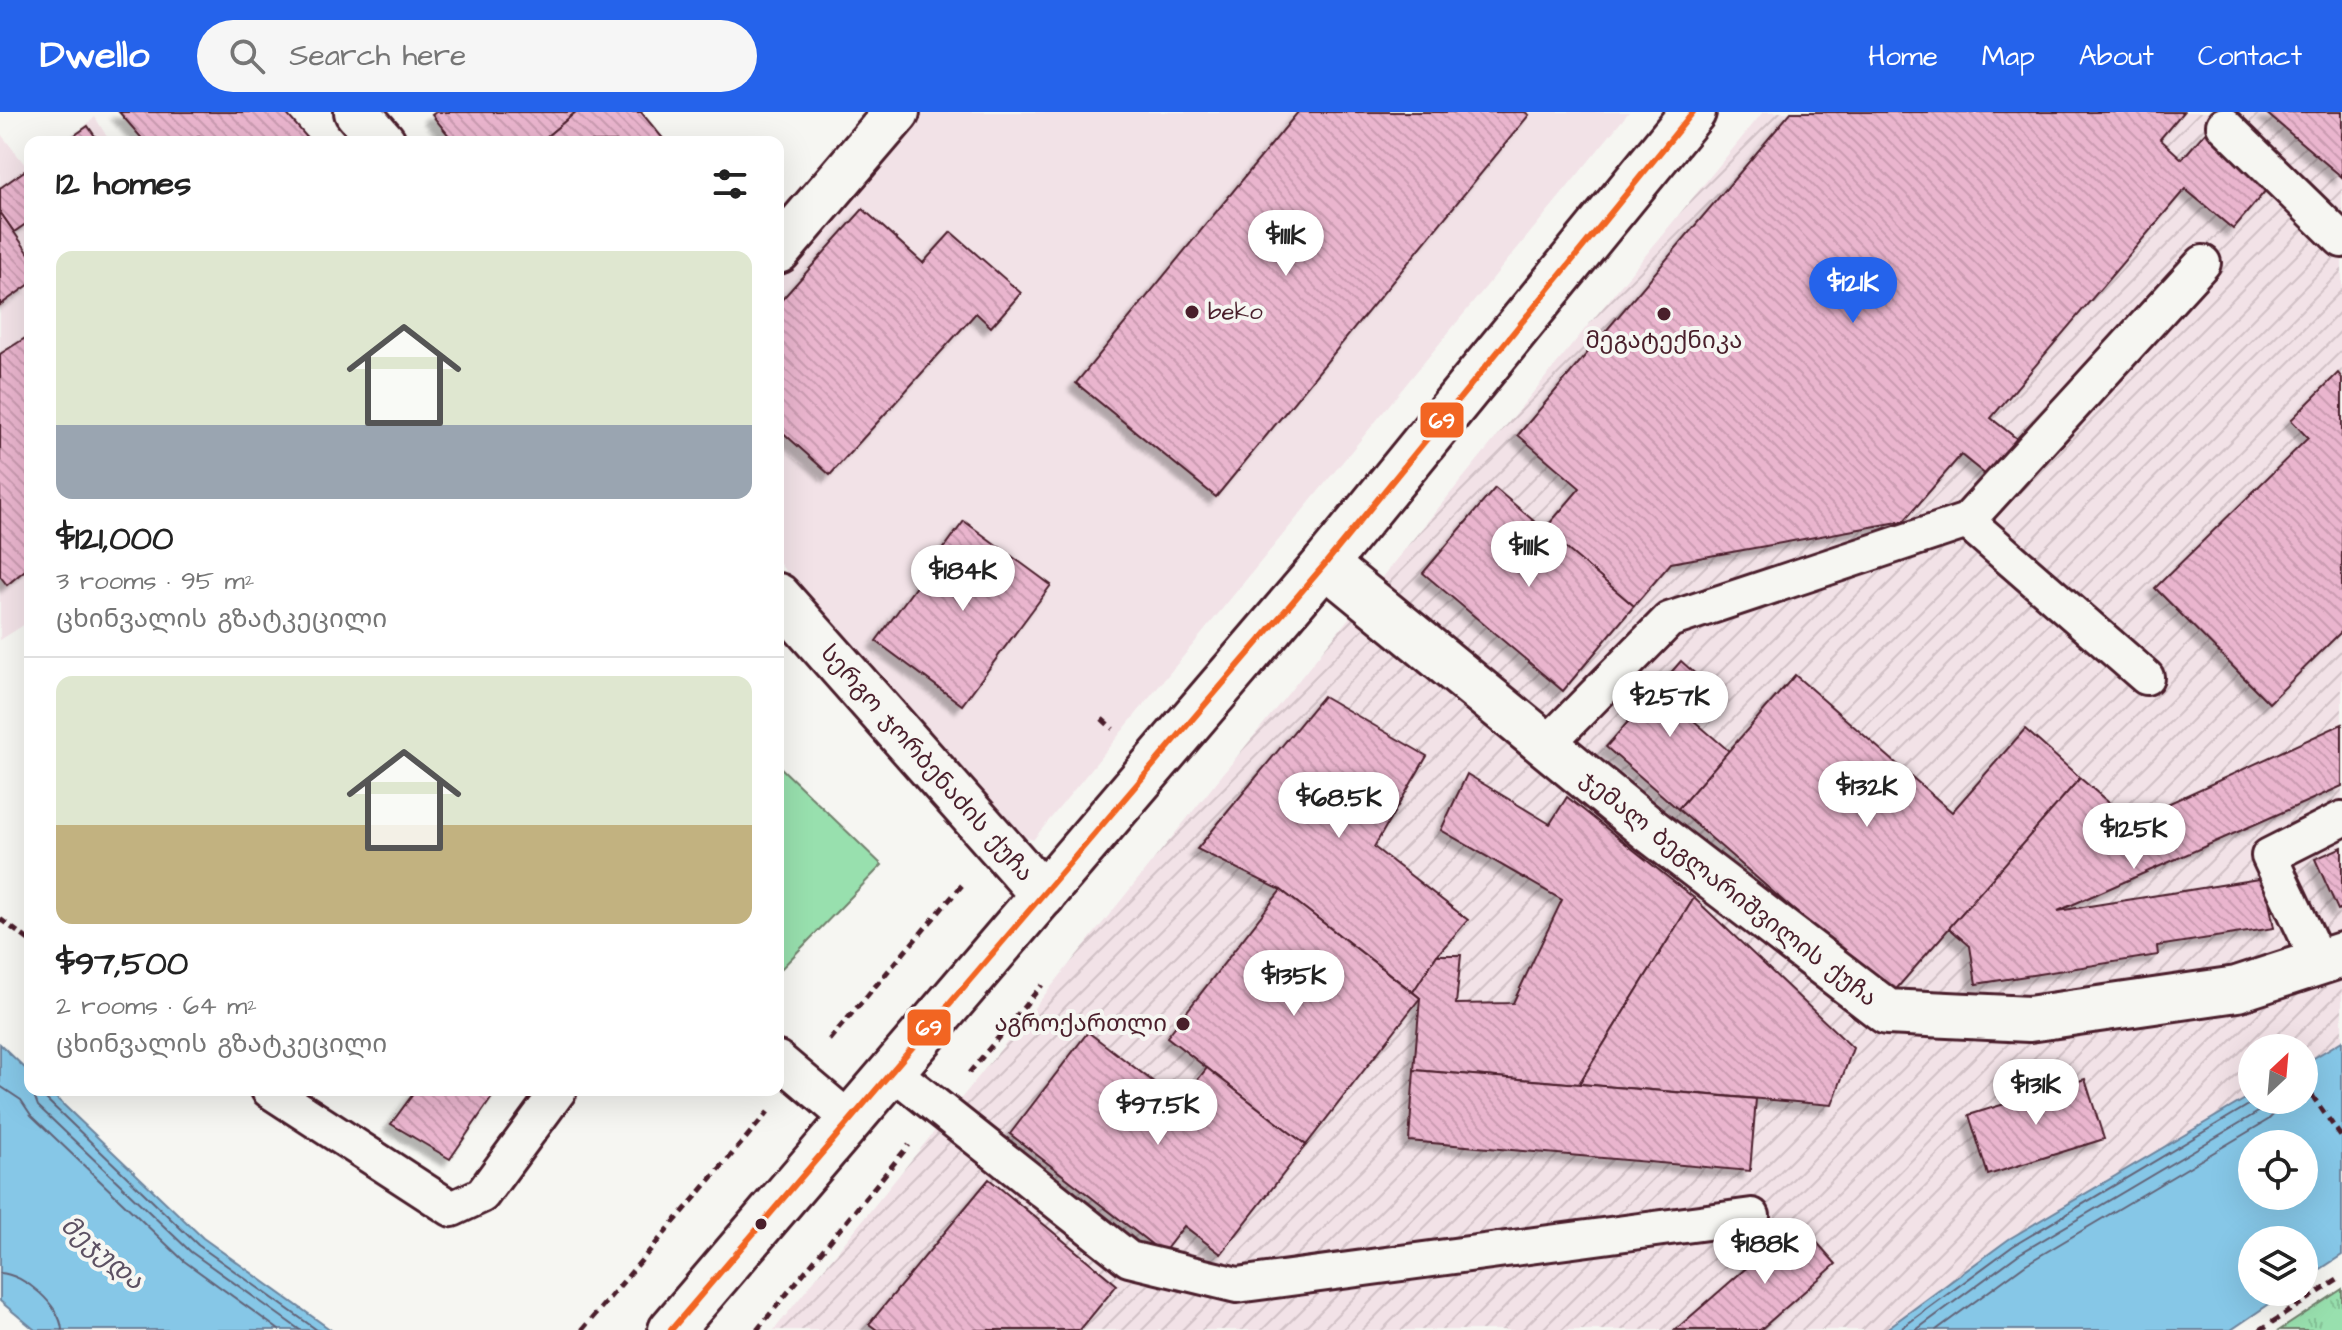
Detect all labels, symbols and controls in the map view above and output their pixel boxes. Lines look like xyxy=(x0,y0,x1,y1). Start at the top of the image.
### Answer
search box xyxy=(197,20,757,92)
text: Dwello xyxy=(40,30,149,82)
icon: search xyxy=(225,34,269,78)
text: Search here xyxy=(289,35,466,77)
text: Home xyxy=(1868,37,1938,76)
text: Map xyxy=(1982,37,2035,76)
text: About xyxy=(2079,37,2154,76)
text: Contact xyxy=(2198,37,2302,76)
text: 12 homes xyxy=(56,160,191,208)
icon: filters xyxy=(708,162,752,206)
pin: $111K xyxy=(1230,210,1342,278)
text: $111K xyxy=(1266,218,1306,254)
pin: $121K xyxy=(1797,257,1909,325)
text: $121K xyxy=(1827,265,1879,301)
place label: beko xyxy=(1208,295,1263,329)
icon: home xyxy=(332,303,476,447)
marker: beko xyxy=(1183,303,1201,321)
marker: მეგატექნიკა xyxy=(1655,305,1673,323)
place label: მეგატექნიკა xyxy=(1586,324,1742,358)
line badge: 69 xyxy=(1419,401,1465,439)
text: 69 xyxy=(1429,406,1455,437)
text: $121,000 xyxy=(56,515,173,563)
pin: $111K xyxy=(1473,521,1585,589)
text: $111K xyxy=(1509,529,1549,565)
pin: $184K xyxy=(907,545,1019,613)
text: $184K xyxy=(929,553,997,589)
text: 3 rooms · 95 m² xyxy=(56,563,255,599)
text: ცხინვალის გზატკეცილი xyxy=(56,601,387,637)
street label: სერგო ჯორბენაძის ქუჩა xyxy=(812,638,1041,890)
pin: $257K xyxy=(1614,671,1726,739)
text: $257K xyxy=(1630,679,1710,715)
icon: home xyxy=(332,728,476,872)
pin: $132K xyxy=(1811,761,1923,829)
street label: ჯემალ ბეგლარიშვილის ქუჩა xyxy=(1573,763,1884,1015)
text: $132K xyxy=(1836,769,1898,805)
pin: $68.5K xyxy=(1274,772,1404,840)
text: $68.5K xyxy=(1296,780,1382,816)
pin: $125K xyxy=(2078,803,2190,871)
text: $125K xyxy=(2101,811,2167,847)
text: $97,500 xyxy=(56,940,188,988)
pin: $135K xyxy=(1238,950,1350,1018)
text: $135K xyxy=(1261,958,1327,994)
text: 2 rooms · 64 m² xyxy=(56,988,257,1024)
place label: აგროქართლი xyxy=(995,1007,1167,1041)
line badge: 69 xyxy=(906,1008,952,1047)
text: 69 xyxy=(916,1013,942,1044)
marker: აგროქართლი xyxy=(1174,1015,1192,1033)
text: ცხინვალის გზატკეცილი xyxy=(56,1026,387,1062)
north arrow xyxy=(2238,1034,2318,1114)
map controls xyxy=(2238,1034,2318,1306)
pin: $131K xyxy=(1980,1059,2092,1127)
text: $131K xyxy=(2011,1067,2061,1103)
pin: $97.5K xyxy=(1093,1079,1223,1147)
text: $97.5K xyxy=(1116,1087,1200,1123)
button: locate xyxy=(2238,1130,2318,1210)
water label: მეჯუდა xyxy=(53,1208,152,1299)
unlabelled marker xyxy=(753,1216,769,1232)
pin: $188K xyxy=(1709,1218,1821,1286)
text: $188K xyxy=(1731,1226,1799,1262)
button: layers xyxy=(2238,1226,2318,1306)

